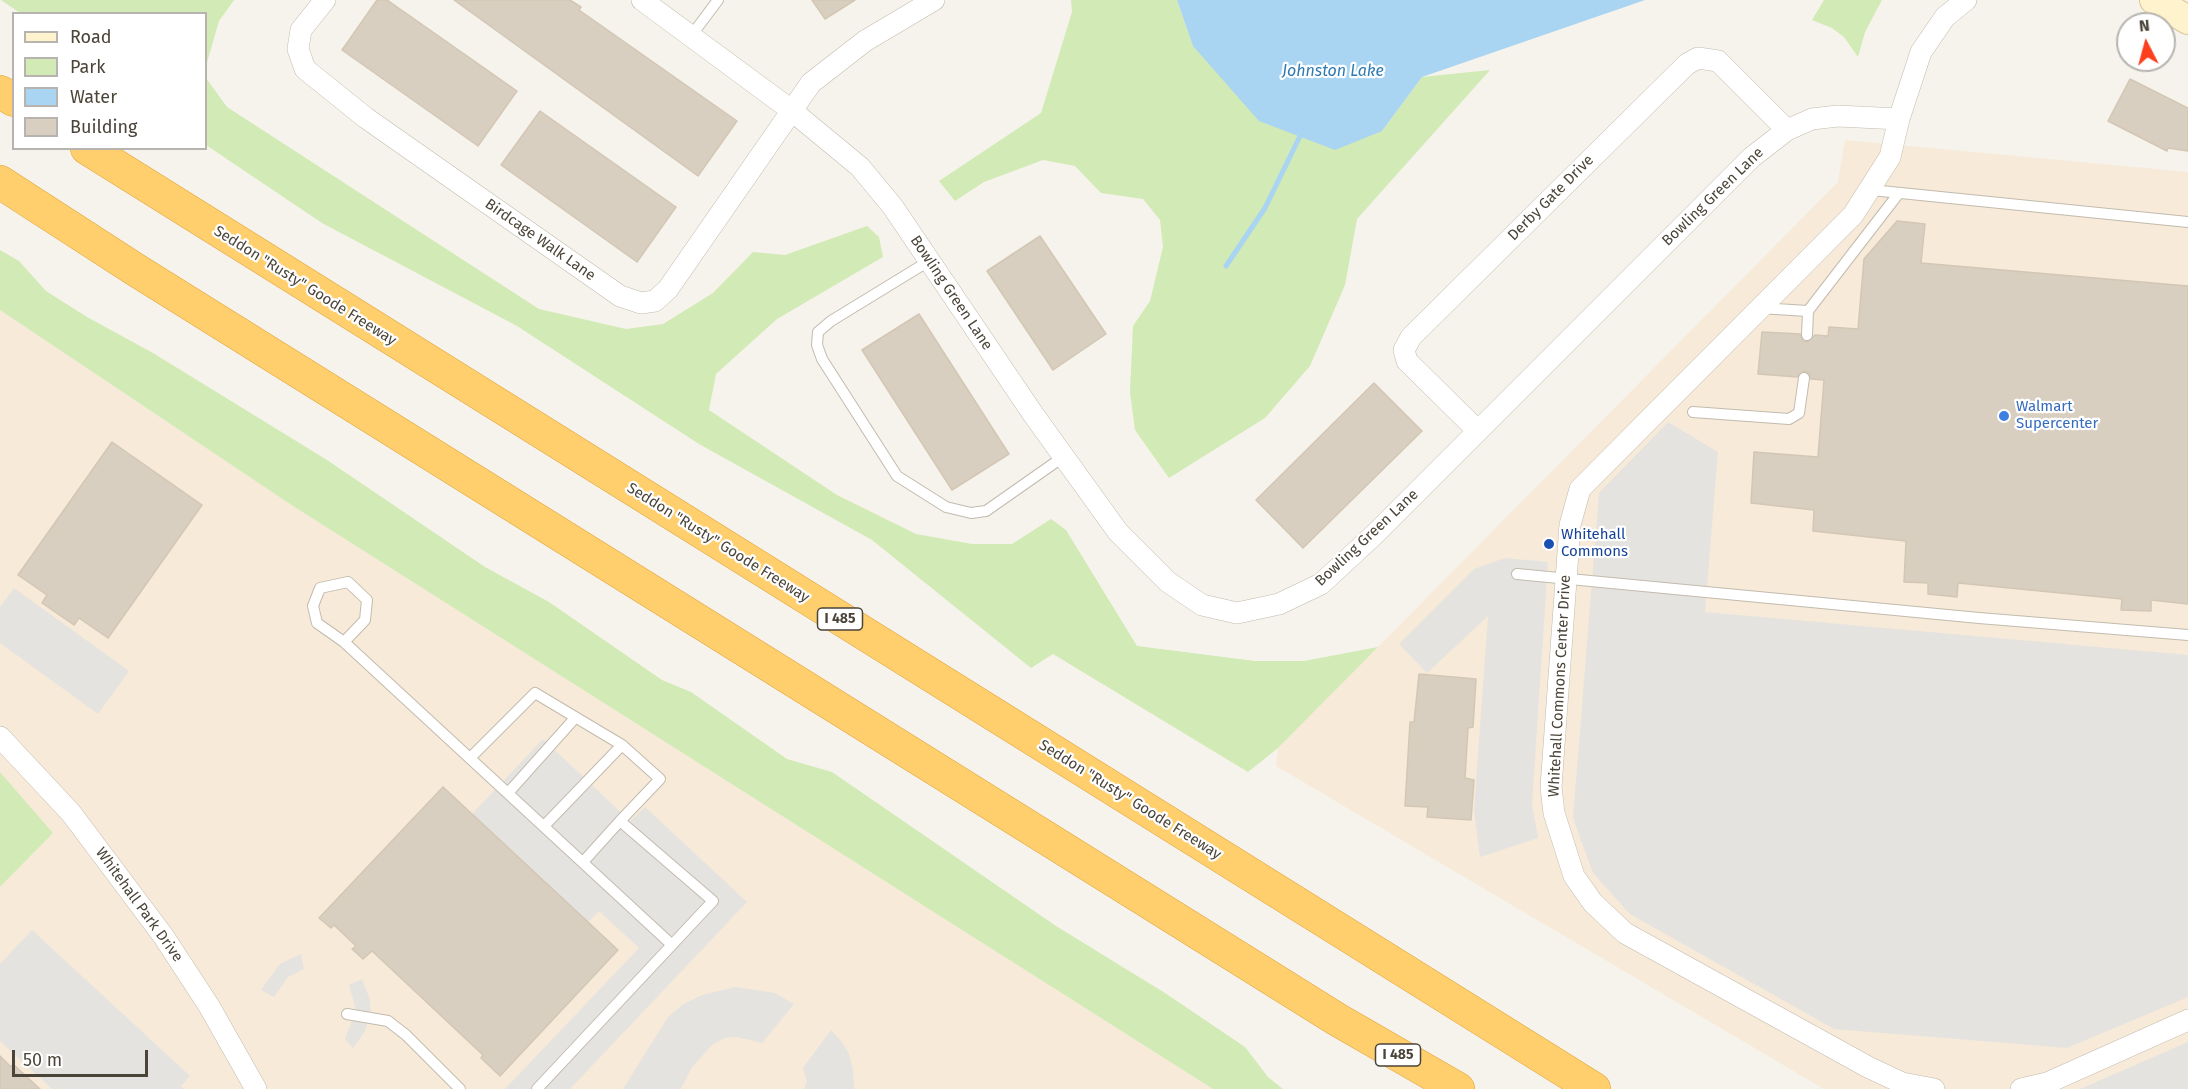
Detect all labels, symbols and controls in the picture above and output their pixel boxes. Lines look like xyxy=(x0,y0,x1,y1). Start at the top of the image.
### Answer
legend xyxy=(12,12,207,150)
north arrow xyxy=(2116,12,2176,72)
text: N xyxy=(2138,16,2151,36)
text: Road xyxy=(70,26,112,48)
text: Park xyxy=(70,56,105,78)
water label: Johnston Lake xyxy=(1282,62,1384,82)
text: Water xyxy=(70,86,117,108)
text: Building xyxy=(70,116,137,138)
street label: Bowling Green Lane xyxy=(1658,144,1768,250)
street label: Derby Gate Drive xyxy=(1504,151,1598,245)
street label: Birdcage Walk Lane xyxy=(481,195,599,285)
street label: Seddon "Rusty" Goode Freeway xyxy=(210,222,400,350)
street label: Bowling Green Lane xyxy=(906,232,996,354)
place label: Walmart Supercenter xyxy=(2016,398,2098,433)
marker: Walmart Supercenter xyxy=(1997,409,2011,423)
street label: Seddon "Rusty" Goode Freeway xyxy=(623,479,813,607)
street label: Bowling Green Lane xyxy=(1312,486,1422,590)
place label: Whitehall Commons xyxy=(1561,526,1628,561)
marker: Whitehall Commons xyxy=(1542,537,1556,551)
street label: Whitehall Commons Center Drive xyxy=(1545,574,1575,798)
road number: I 485 xyxy=(818,608,862,630)
street label: Seddon "Rusty" Goode Freeway xyxy=(1035,736,1225,864)
street label: Whitehall Park Drive xyxy=(91,844,187,966)
scale bar xyxy=(15,1038,152,1076)
road number: I 485 xyxy=(1376,1044,1420,1066)
text: 50 m xyxy=(23,1049,62,1071)

